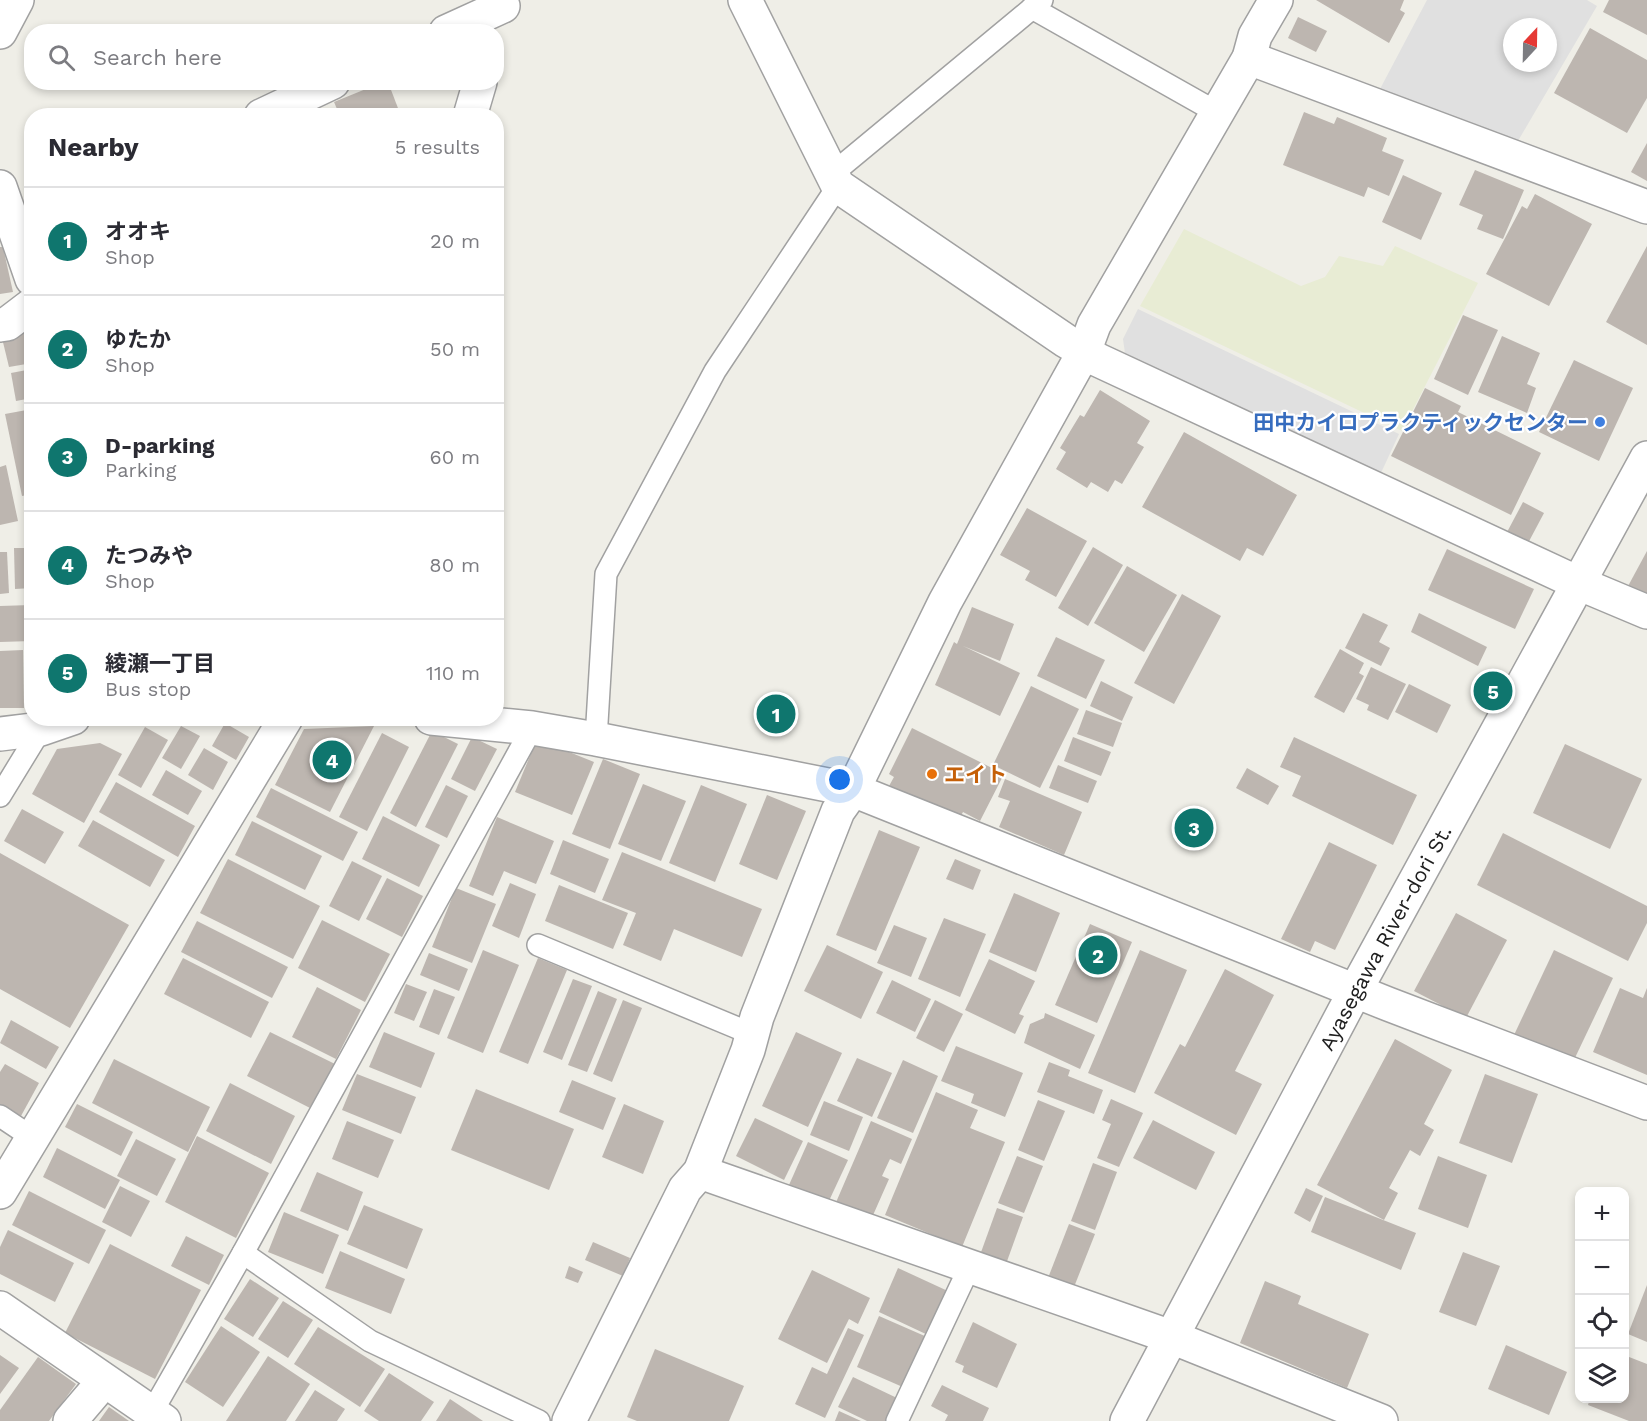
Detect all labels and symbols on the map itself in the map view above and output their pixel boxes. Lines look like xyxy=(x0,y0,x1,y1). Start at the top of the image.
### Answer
north arrow xyxy=(1503,18,1557,72)
place label: 田中カイロプラクティックセンター xyxy=(1253,410,1588,435)
marker: 田中カイロプラクティックセンター xyxy=(1593,415,1607,429)
pin: 5 xyxy=(1474,668,1512,714)
pin: 1 xyxy=(756,692,796,736)
pin: 4 xyxy=(312,738,352,783)
place label: エイト xyxy=(944,762,1007,787)
your location xyxy=(825,765,854,794)
marker: エイト xyxy=(925,767,939,781)
pin: 3 xyxy=(1174,806,1214,850)
street label: Ayasegawa River-dori St. xyxy=(1314,820,1456,1054)
pin: 2 xyxy=(1078,932,1118,978)

